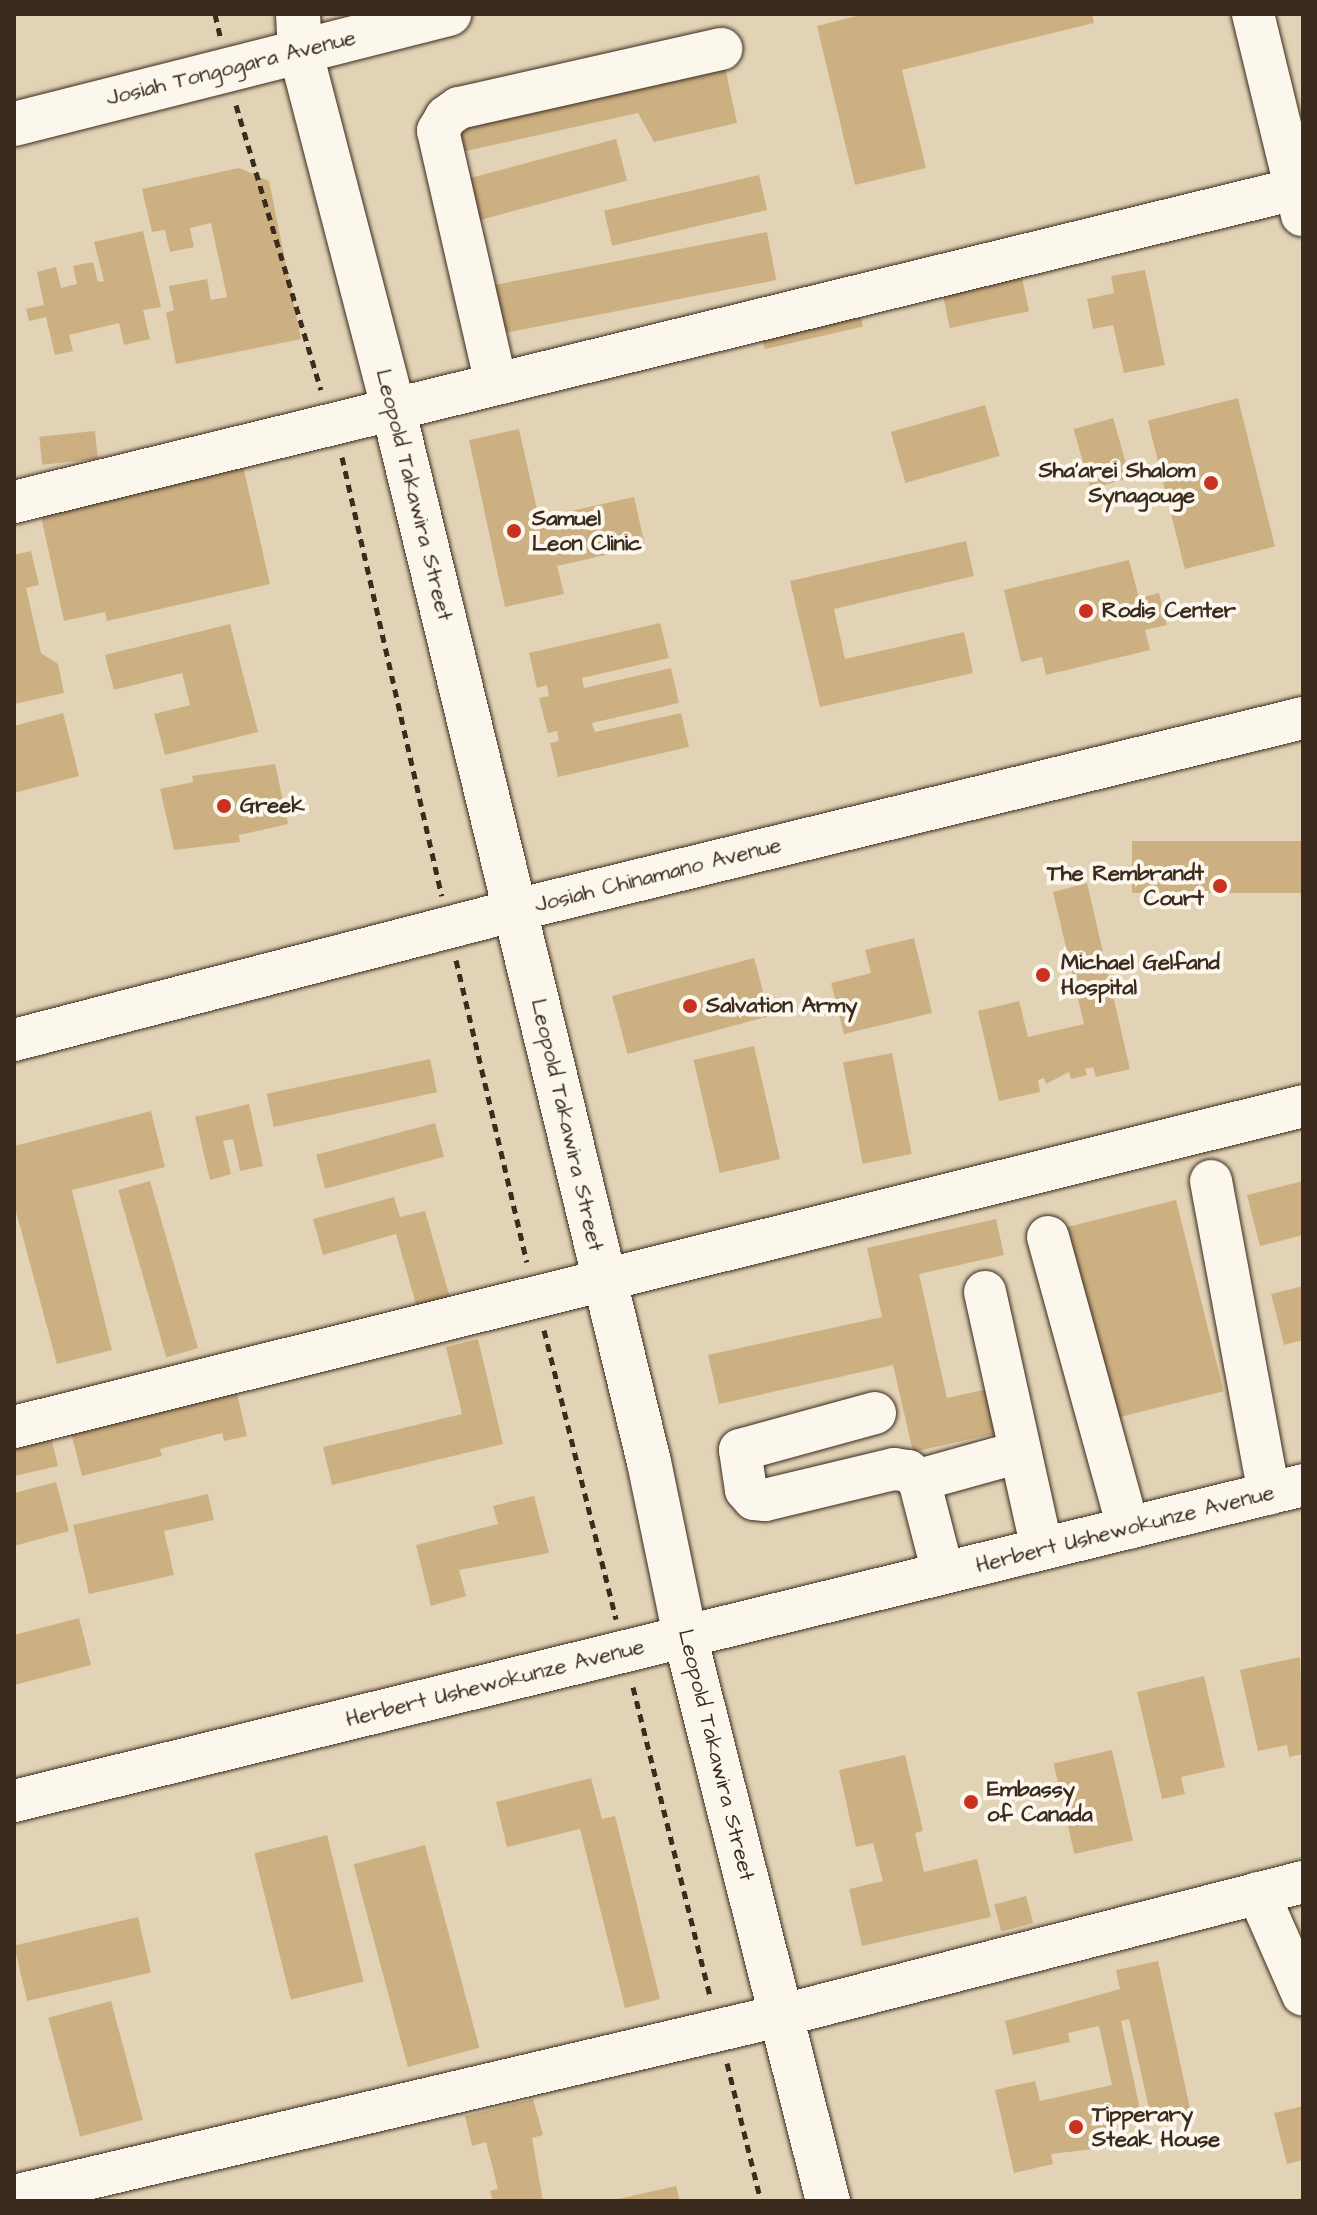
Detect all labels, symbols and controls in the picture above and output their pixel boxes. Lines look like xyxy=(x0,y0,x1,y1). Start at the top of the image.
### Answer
street label: Josiah Tongogara Avenue xyxy=(103,24,359,112)
street label: Leopold Takawira Street xyxy=(370,366,458,624)
place label: Sha'arei Shalom Synagouge xyxy=(1039,457,1195,508)
marker: Sha'arei Shalom Synagouge xyxy=(1202,474,1220,492)
place label: Samuel Leon Clinic xyxy=(532,505,642,556)
marker: Samuel Leon Clinic xyxy=(503,520,525,542)
place label: Rodis Center xyxy=(1102,598,1236,624)
marker: Rodis Center xyxy=(1077,602,1095,620)
place label: Greek xyxy=(240,793,305,819)
marker: Greek xyxy=(215,797,233,815)
street label: Josiah Chinamano Avenue xyxy=(532,832,784,918)
place label: The Rembrandt Court xyxy=(1047,860,1204,912)
marker: The Rembrandt Court xyxy=(1211,877,1229,895)
place label: Michael Gelfand Hospital xyxy=(1061,949,1220,1000)
marker: Michael Gelfand Hospital xyxy=(1032,964,1054,986)
place label: Salvation Army xyxy=(706,993,857,1019)
street label: Leopold Takawira Street xyxy=(525,996,609,1254)
marker: Salvation Army xyxy=(681,997,699,1015)
street label: Herbert Ushewokunze Avenue xyxy=(973,1479,1277,1579)
street label: Leopold Takawira Street xyxy=(672,1626,760,1884)
street label: Herbert Ushewokunze Avenue xyxy=(343,1633,647,1733)
place label: Embassy of Canada xyxy=(987,1776,1093,1828)
marker: Embassy of Canada xyxy=(962,1793,980,1811)
place label: Tipperary Steak House xyxy=(1092,2101,1220,2152)
marker: Tipperary Steak House xyxy=(1067,2118,1085,2136)

